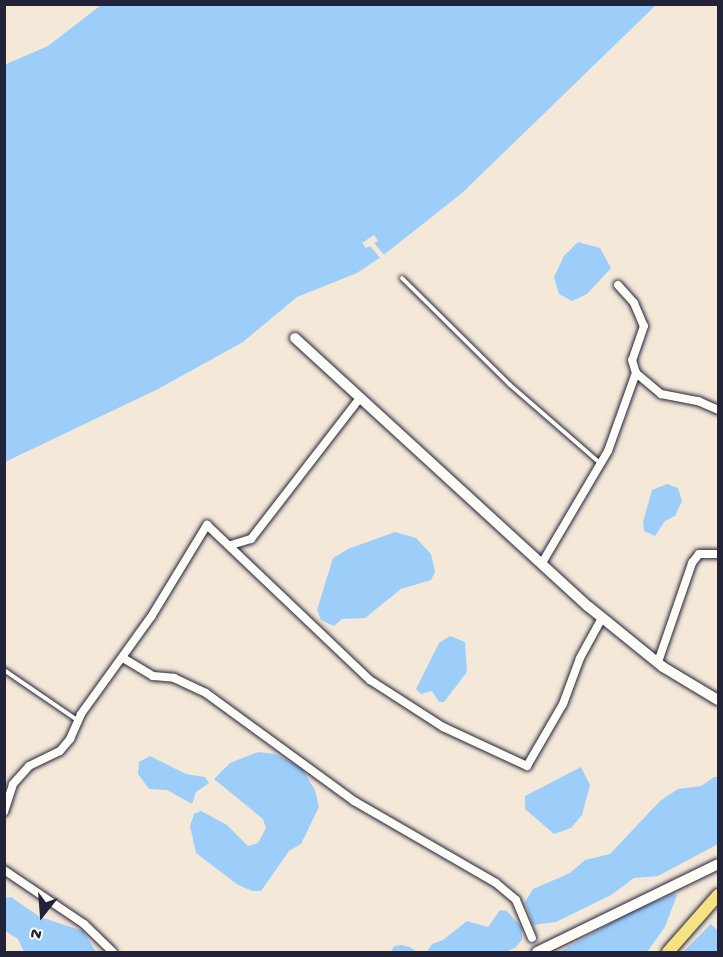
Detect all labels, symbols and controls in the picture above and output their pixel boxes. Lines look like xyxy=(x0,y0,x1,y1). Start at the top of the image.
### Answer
north arrow xyxy=(12,885,72,945)
text: N xyxy=(29,922,44,943)

